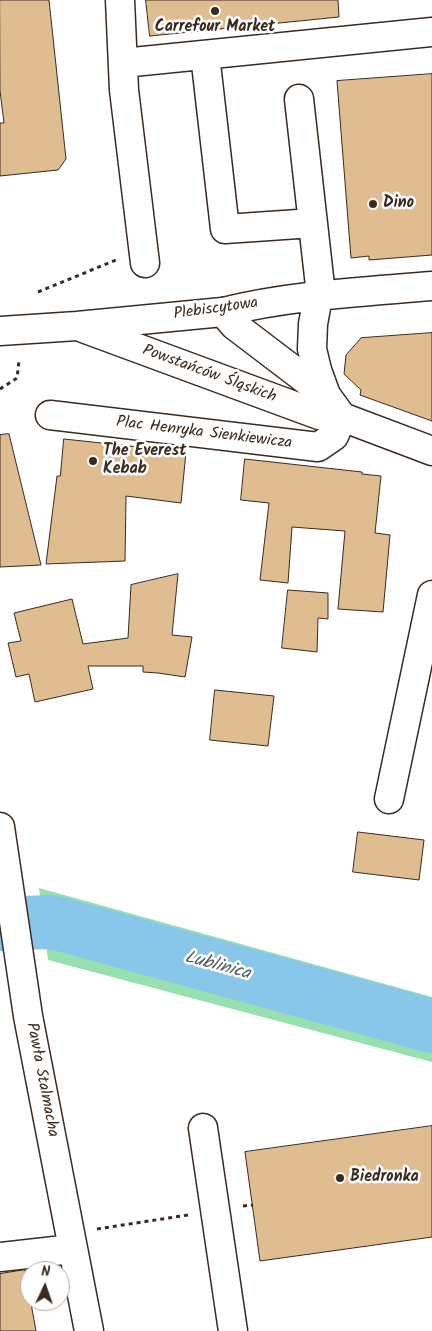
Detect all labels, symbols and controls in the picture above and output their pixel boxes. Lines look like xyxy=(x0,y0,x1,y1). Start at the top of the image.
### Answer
marker: Carrefour Market xyxy=(209,5,221,17)
place label: Carrefour Market xyxy=(155,18,275,38)
place label: Dino xyxy=(383,194,414,214)
marker: Dino xyxy=(367,198,379,210)
street label: Plebiscytowa xyxy=(172,295,260,325)
street label: Powstańców Śląskich xyxy=(139,342,279,408)
street label: Plac Henryka Sienkiewicza xyxy=(115,414,293,454)
place label: The Everest Kebab xyxy=(103,442,186,480)
marker: The Everest Kebab xyxy=(87,455,99,467)
water label: Lublinica xyxy=(182,948,252,986)
street label: Pawła Stalmacha xyxy=(20,1021,62,1139)
place label: Biedronka xyxy=(350,1168,419,1188)
marker: Biedronka xyxy=(334,1172,346,1184)
north arrow xyxy=(20,1261,70,1311)
text: N xyxy=(41,1261,51,1283)

